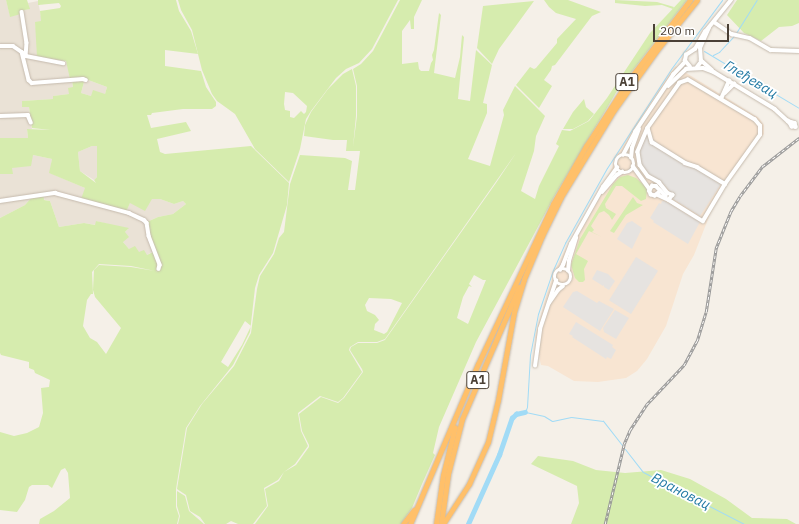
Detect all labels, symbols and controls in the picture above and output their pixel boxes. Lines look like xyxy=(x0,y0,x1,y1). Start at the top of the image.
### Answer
scale bar xyxy=(655,16,731,42)
text: 200 m xyxy=(660,23,695,38)
water label: Глеђевац xyxy=(721,57,781,101)
road number: A1 xyxy=(615,72,639,92)
road number: A1 xyxy=(466,370,490,390)
water label: Врановац xyxy=(649,469,713,513)

